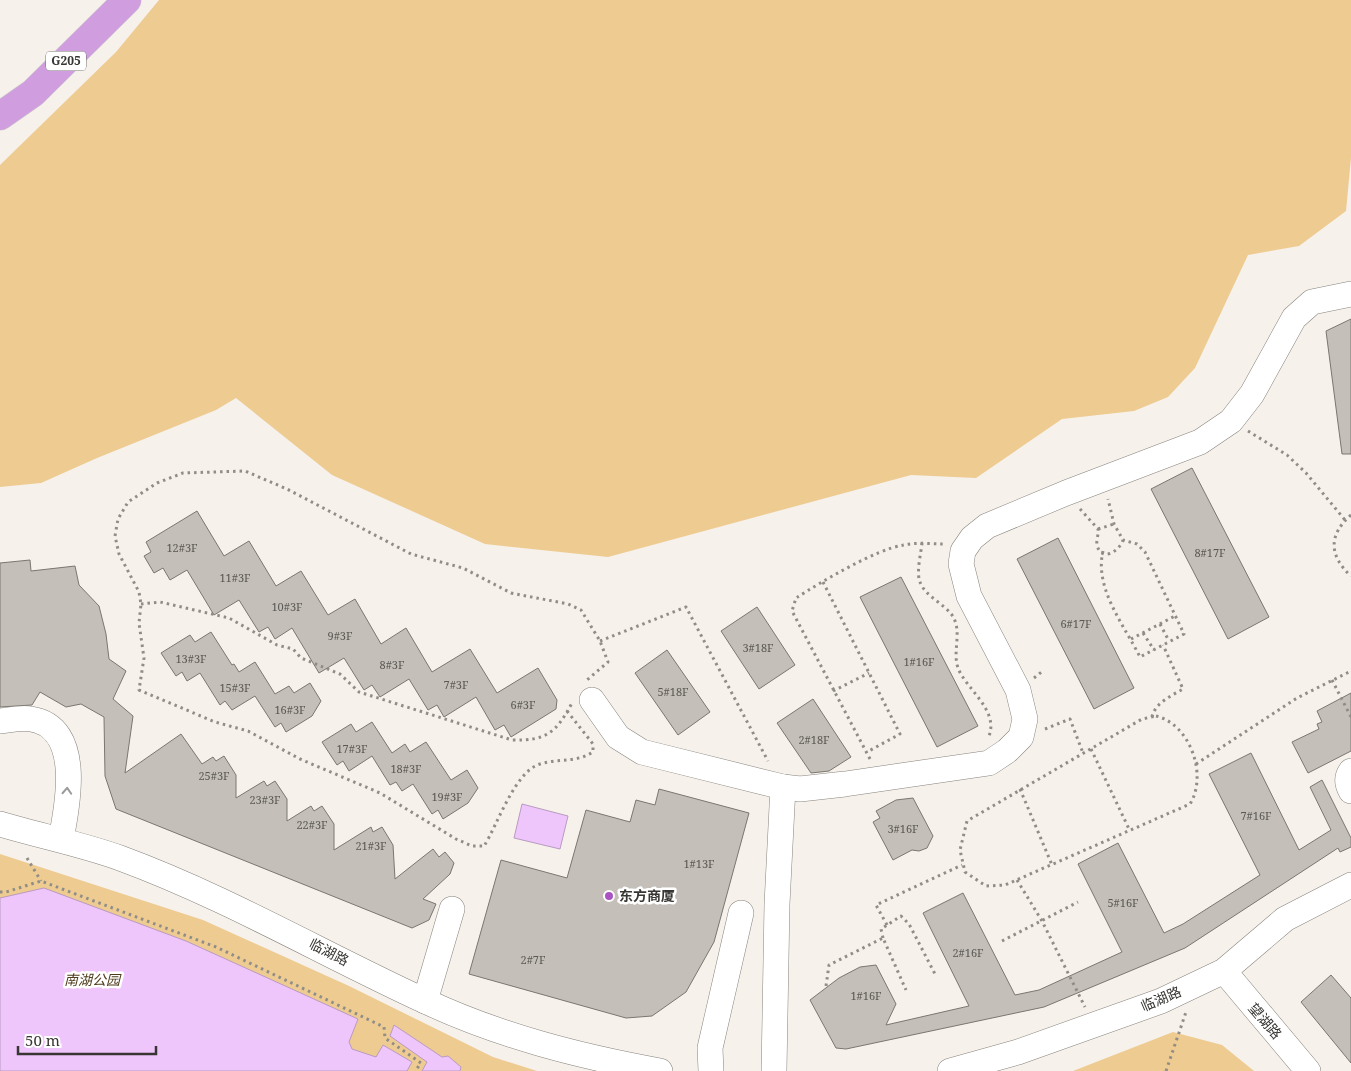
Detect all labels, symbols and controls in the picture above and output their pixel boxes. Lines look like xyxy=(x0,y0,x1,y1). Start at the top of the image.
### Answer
road number: G205 xyxy=(46,51,86,70)
house number: 12#3F xyxy=(166,540,198,555)
house number: 8#17F xyxy=(1194,545,1226,560)
house number: 11#3F xyxy=(219,570,251,585)
house number: 10#3F xyxy=(271,599,303,614)
house number: 6#17F xyxy=(1060,616,1092,631)
house number: 9#3F xyxy=(328,628,353,643)
house number: 3#18F xyxy=(742,640,774,655)
house number: 13#3F xyxy=(175,651,207,666)
house number: 1#16F xyxy=(903,654,935,669)
house number: 8#3F xyxy=(380,657,405,672)
house number: 7#3F xyxy=(444,677,469,692)
house number: 15#3F xyxy=(219,680,251,695)
house number: 5#18F xyxy=(657,684,689,699)
house number: 6#3F xyxy=(511,697,536,712)
house number: 16#3F xyxy=(274,702,306,717)
house number: 2#18F xyxy=(798,732,830,747)
house number: 17#3F xyxy=(336,741,368,756)
house number: 18#3F xyxy=(390,761,422,776)
house number: 25#3F xyxy=(198,768,230,783)
one-way arrow xyxy=(62,787,73,795)
house number: 19#3F xyxy=(431,789,463,804)
house number: 23#3F xyxy=(249,792,281,807)
house number: 7#16F xyxy=(1240,808,1272,823)
house number: 22#3F xyxy=(296,817,328,832)
house number: 3#16F xyxy=(887,821,919,836)
house number: 21#3F xyxy=(355,838,387,853)
house number: 1#13F xyxy=(683,856,715,871)
place label: 东方商厦 xyxy=(619,886,675,905)
marker: 东方商厦 xyxy=(603,890,615,902)
house number: 5#16F xyxy=(1107,895,1139,910)
street label: 临湖路 xyxy=(306,934,352,970)
house number: 2#16F xyxy=(952,945,984,960)
house number: 2#7F xyxy=(521,952,546,967)
park label: 南湖公园 xyxy=(64,970,122,989)
street label: 临湖路 xyxy=(1138,982,1184,1015)
house number: 1#16F xyxy=(850,988,882,1003)
street label: 望湖路 xyxy=(1244,999,1286,1043)
scale bar xyxy=(18,1024,155,1056)
text: 50 m xyxy=(25,1030,60,1050)

